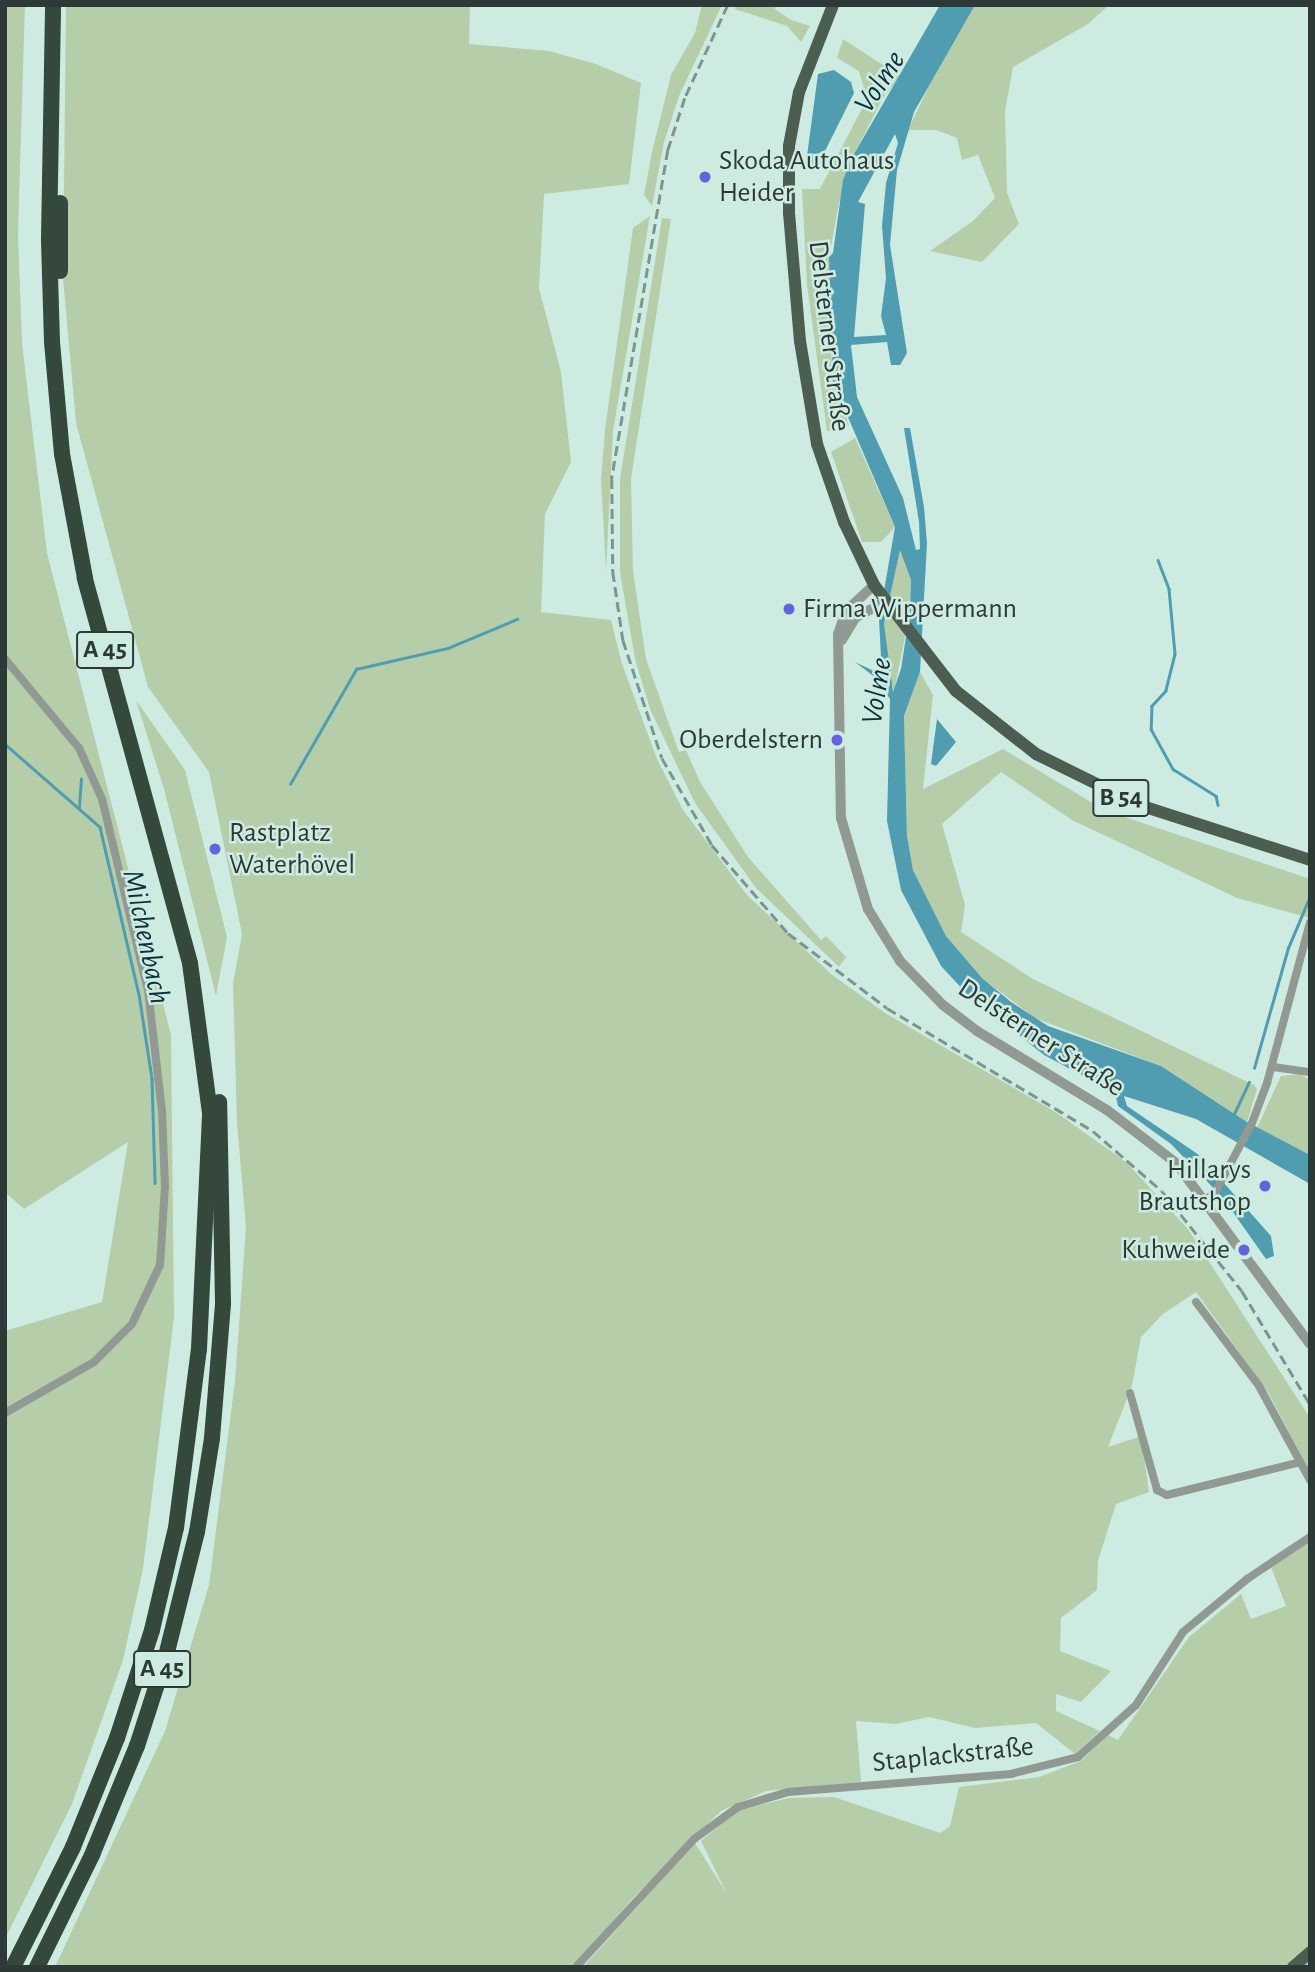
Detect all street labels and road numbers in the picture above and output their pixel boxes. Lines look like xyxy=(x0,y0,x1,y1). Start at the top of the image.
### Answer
street label: Delsterner Straße xyxy=(801,239,857,433)
road number: A 45 xyxy=(75,628,135,672)
road number: B 54 xyxy=(1091,776,1151,820)
street label: Delsterner Straße xyxy=(951,972,1131,1104)
road number: A 45 xyxy=(132,1646,192,1692)
street label: Staplackstraße xyxy=(871,1730,1035,1780)

